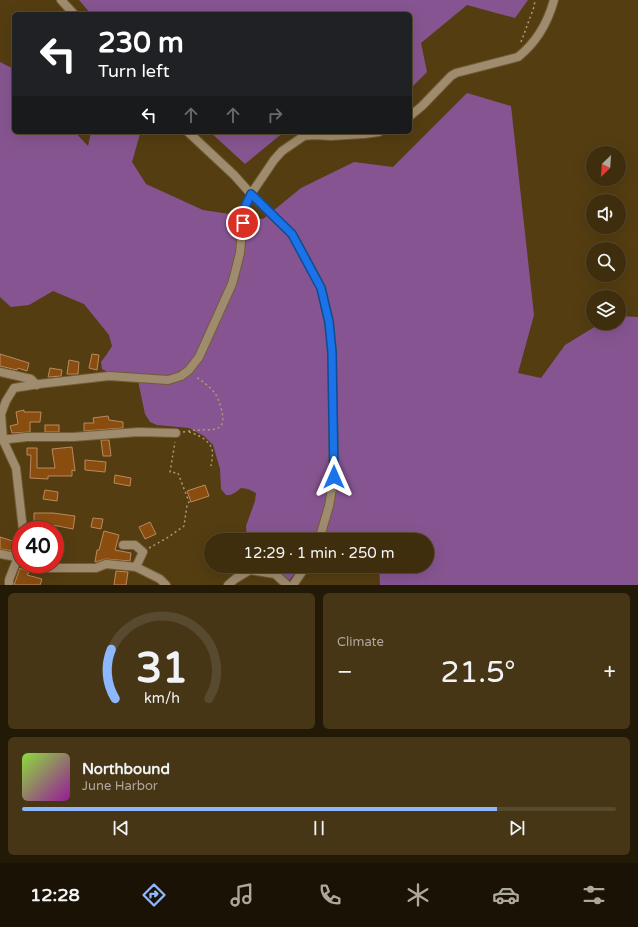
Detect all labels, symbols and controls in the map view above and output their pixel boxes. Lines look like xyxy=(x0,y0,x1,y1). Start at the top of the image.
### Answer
text: 230 m xyxy=(98,26,184,60)
icon: left xyxy=(32,28,84,80)
text: Turn left xyxy=(98,60,170,82)
icon: left xyxy=(138,104,160,126)
icon: ahead xyxy=(180,104,202,126)
icon: ahead xyxy=(222,104,244,126)
icon: right xyxy=(264,104,286,126)
north arrow xyxy=(586,146,626,186)
map controls xyxy=(586,146,626,330)
button: sound xyxy=(586,194,626,234)
pin xyxy=(226,206,260,240)
icon: arrive xyxy=(232,212,254,234)
button: search xyxy=(586,242,626,282)
button: layers xyxy=(586,290,626,330)
position arrow xyxy=(313,456,355,498)
speed limit sign: 40 xyxy=(12,521,64,573)
text: 12:29 · 1 min · 250 m xyxy=(244,544,394,562)
text: Climate xyxy=(337,634,384,650)
text: 31 xyxy=(135,644,188,694)
text: 21.5° xyxy=(441,654,516,691)
text: − xyxy=(337,659,353,685)
text: + xyxy=(604,659,616,685)
text: km/h xyxy=(144,690,179,707)
text: Northbound xyxy=(82,760,170,778)
text: June Harbor xyxy=(82,778,158,794)
icon: previous xyxy=(110,817,132,839)
icon: pause xyxy=(308,817,330,839)
icon: next xyxy=(506,817,528,839)
icon: directions xyxy=(140,881,168,909)
icon: music xyxy=(228,881,256,909)
icon: phone xyxy=(316,881,344,909)
icon: climate xyxy=(404,881,432,909)
icon: car xyxy=(492,881,520,909)
icon: filters xyxy=(580,881,608,909)
text: 12:28 xyxy=(30,884,80,906)

